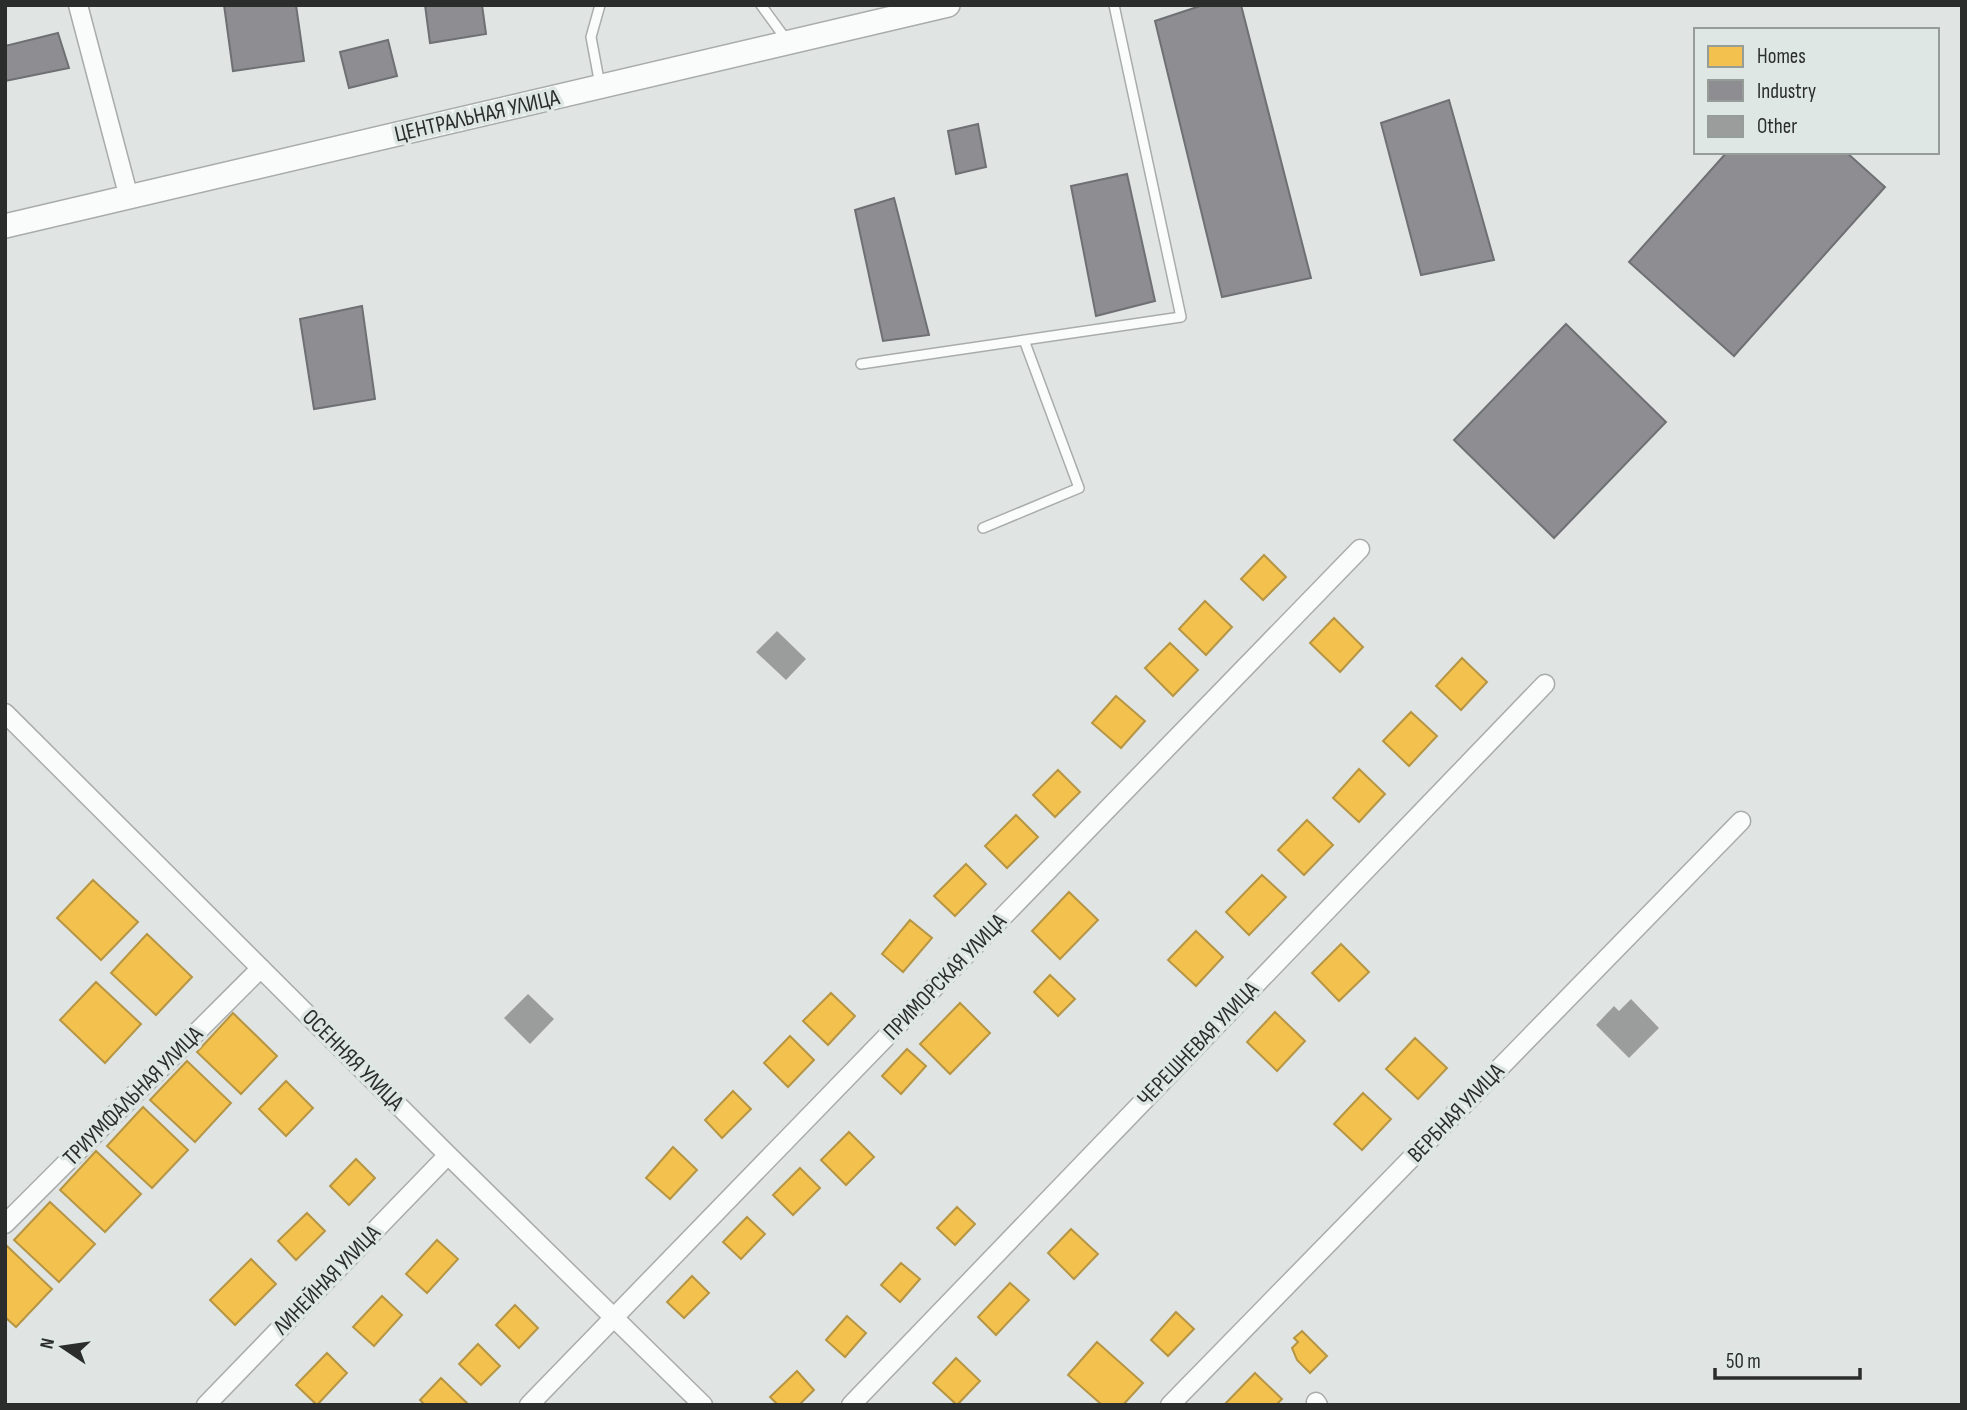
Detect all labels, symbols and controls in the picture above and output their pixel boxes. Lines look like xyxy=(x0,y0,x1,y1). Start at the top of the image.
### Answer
legend xyxy=(1694,28,1939,154)
text: Homes xyxy=(1757,44,1806,69)
text: Industry xyxy=(1757,79,1816,104)
street label: ЦЕНТРАЛЬНАЯ УЛИЦА xyxy=(392,83,562,149)
text: Other xyxy=(1757,114,1797,139)
street label: ПРИМОРСКАЯ УЛИЦА xyxy=(878,908,1013,1046)
street label: ЧЕРЕШНЕВАЯ УЛИЦА xyxy=(1131,976,1265,1112)
street label: ОСЕННЯЯ УЛИЦА xyxy=(296,1003,410,1117)
street label: ТРИУМФАЛЬНАЯ УЛИЦА xyxy=(57,1020,209,1172)
street label: ВЕРБНАЯ УЛИЦА xyxy=(1402,1058,1510,1168)
street label: ЛИНЕЙНАЯ УЛИЦА xyxy=(267,1219,386,1341)
north arrow xyxy=(28,1312,98,1382)
text: N xyxy=(36,1336,60,1351)
scale bar xyxy=(1715,1336,1860,1380)
text: 50 m xyxy=(1726,1349,1761,1374)

